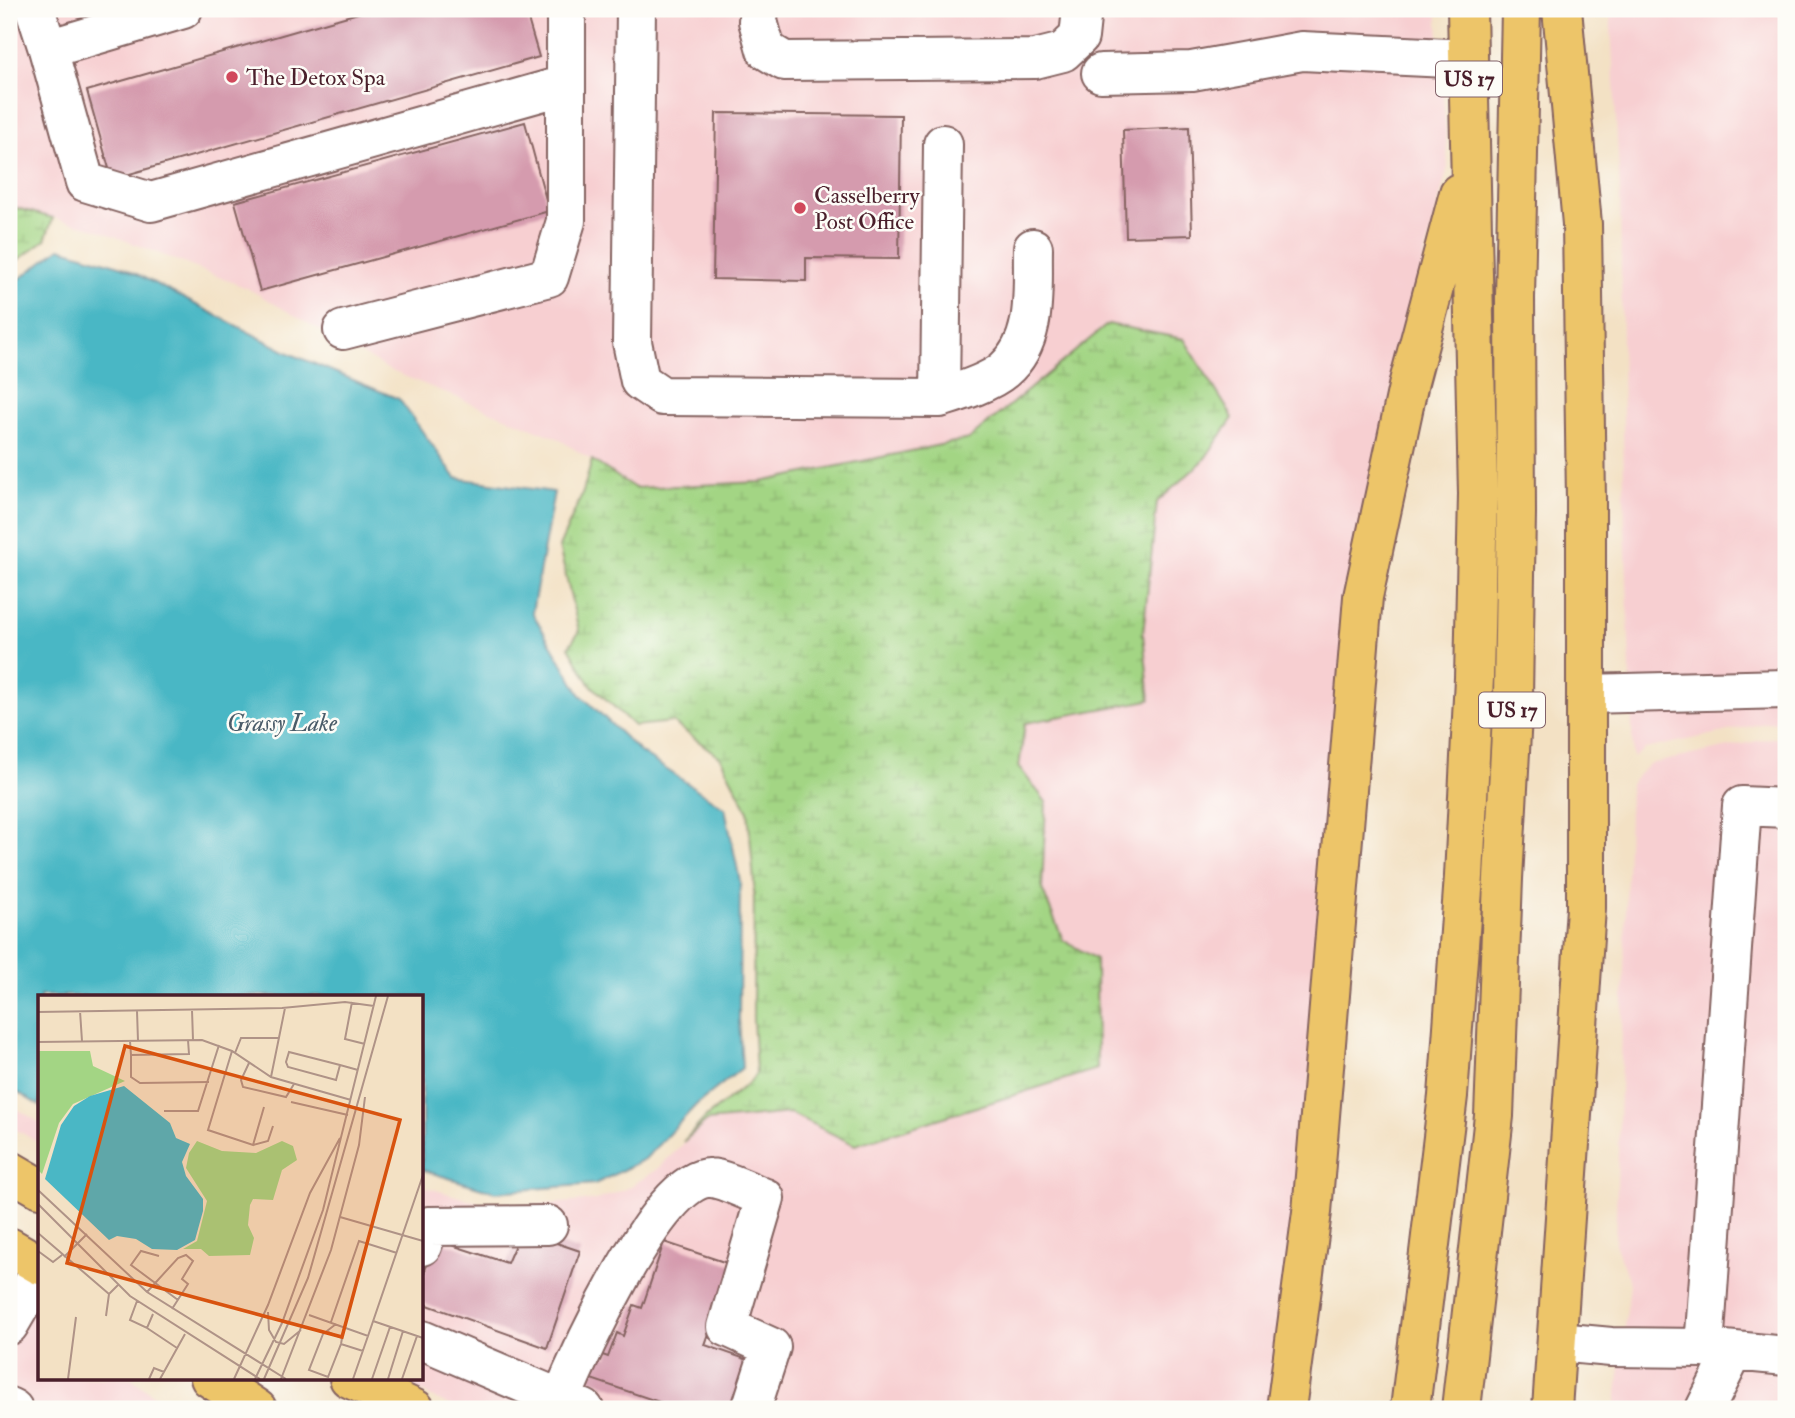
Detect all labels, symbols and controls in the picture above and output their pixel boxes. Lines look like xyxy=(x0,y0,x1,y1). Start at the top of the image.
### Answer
road number: US 17 xyxy=(1436,62,1502,96)
place label: The Detox Spa xyxy=(246,63,386,93)
marker: The Detox Spa xyxy=(224,69,240,85)
place label: Casselberry Post Office xyxy=(814,181,920,236)
marker: Casselberry Post Office xyxy=(792,200,808,216)
road number: US 17 xyxy=(1479,692,1545,728)
water label: Grassy Lake xyxy=(227,708,338,739)
inset map xyxy=(38,995,424,1380)

